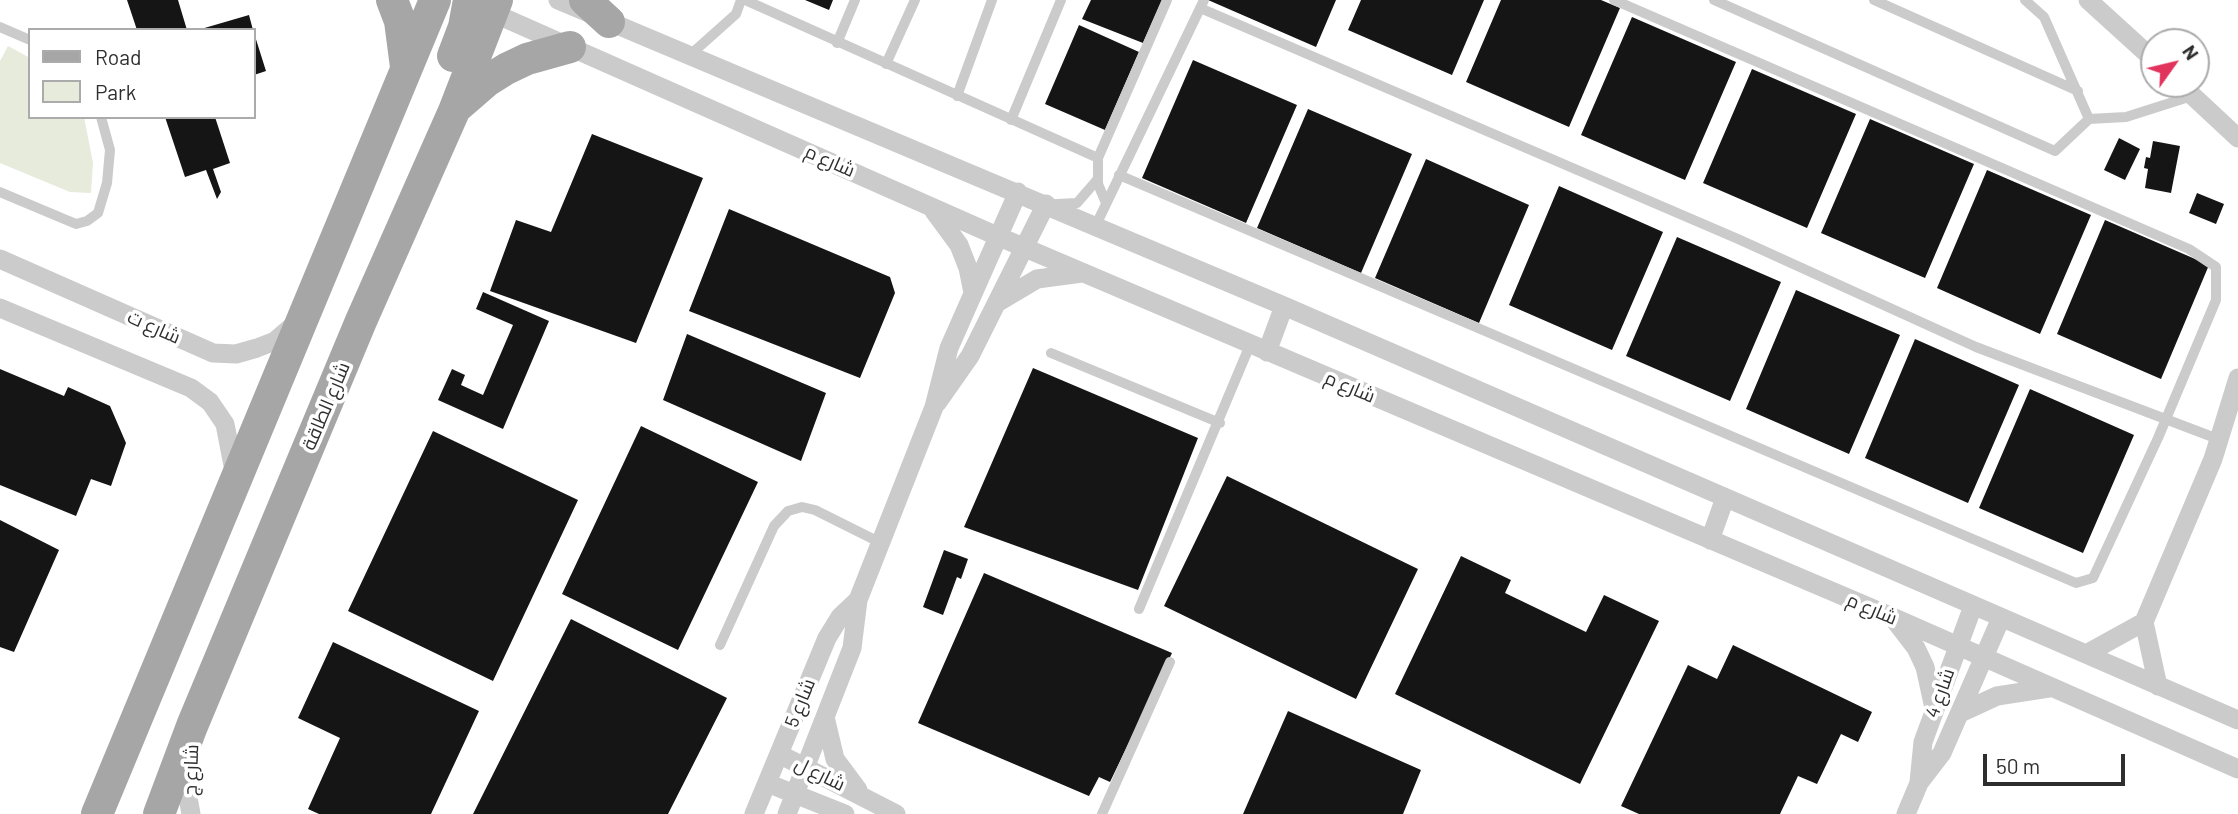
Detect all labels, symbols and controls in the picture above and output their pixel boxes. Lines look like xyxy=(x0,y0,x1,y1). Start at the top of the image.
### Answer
legend xyxy=(28,28,256,119)
north arrow xyxy=(2140,28,2210,98)
text: N xyxy=(2178,40,2204,64)
text: Road xyxy=(95,44,141,69)
text: Park xyxy=(95,79,136,104)
street label: شارع م xyxy=(801,140,859,182)
street label: شارع ت xyxy=(124,305,184,349)
street label: شارع الطاقة xyxy=(297,359,355,453)
street label: شارع م xyxy=(1321,366,1379,408)
street label: شارع م xyxy=(1843,588,1901,630)
street label: شارع 4 xyxy=(1921,665,1959,721)
street label: شارع 5 xyxy=(780,675,820,731)
scale bar xyxy=(1986,740,2128,784)
street label: شارع ج xyxy=(179,744,203,796)
street label: شارع ل xyxy=(791,752,849,796)
text: 50 m xyxy=(1996,753,2040,778)

